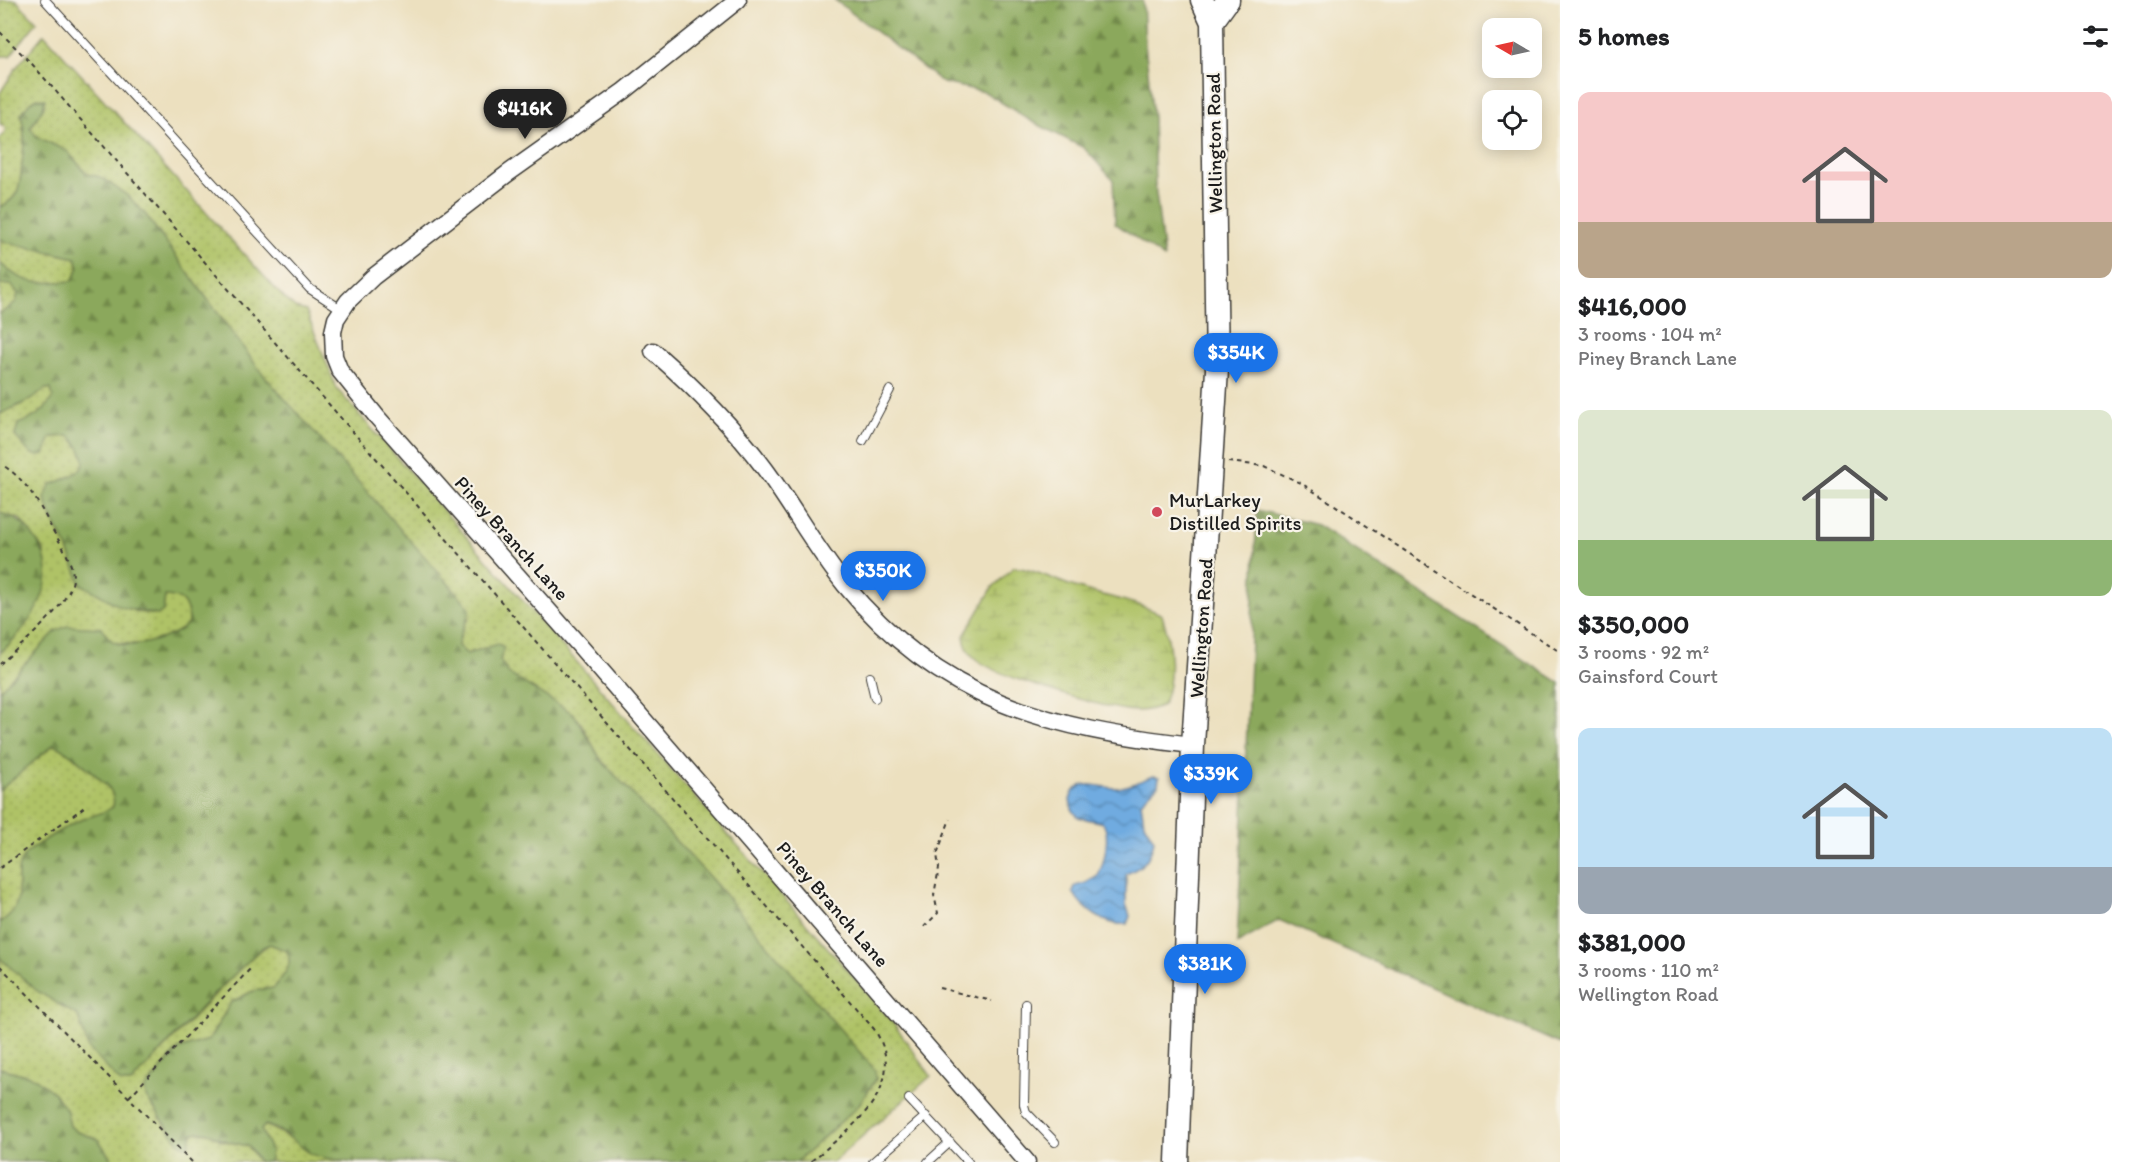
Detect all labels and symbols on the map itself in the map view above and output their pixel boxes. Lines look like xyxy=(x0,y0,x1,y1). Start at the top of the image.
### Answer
north arrow xyxy=(1482,18,1542,78)
street label: Wellington Road xyxy=(1201,73,1227,213)
pin: $416K xyxy=(483,89,567,140)
pin: $354K xyxy=(1194,333,1278,384)
street label: Piney Branch Lane xyxy=(450,471,574,605)
place label: MurLarkey Distilled Spirits xyxy=(1169,488,1302,535)
marker: MurLarkey Distilled Spirits xyxy=(1150,505,1164,519)
pin: $350K xyxy=(841,551,925,602)
street label: Wellington Road xyxy=(1184,557,1218,699)
pin: $339K xyxy=(1169,754,1253,805)
street label: Piney Branch Lane xyxy=(772,836,894,972)
pin: $381K xyxy=(1163,944,1247,995)

